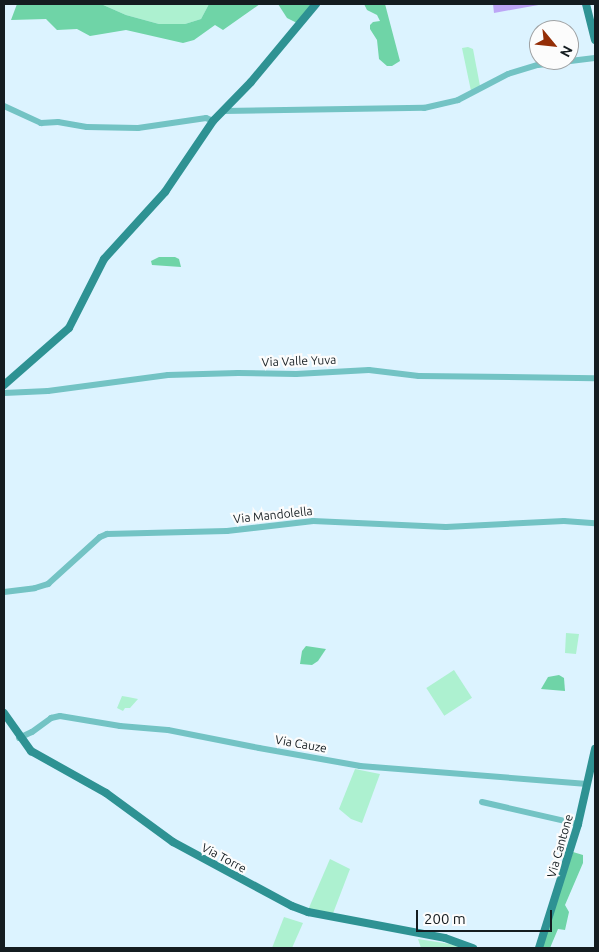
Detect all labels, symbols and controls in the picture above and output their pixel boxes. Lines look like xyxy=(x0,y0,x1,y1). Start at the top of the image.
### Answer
north arrow xyxy=(529,20,579,70)
text: N xyxy=(557,43,576,60)
street label: Via Valle Yuva xyxy=(261,353,337,369)
street label: Via Mandolella xyxy=(233,504,313,526)
street label: Via Cauze xyxy=(274,732,328,756)
street label: Via Cantone xyxy=(544,813,576,879)
street label: Via Torre xyxy=(199,840,249,876)
scale bar xyxy=(419,900,555,932)
text: 200 m xyxy=(424,910,466,927)

